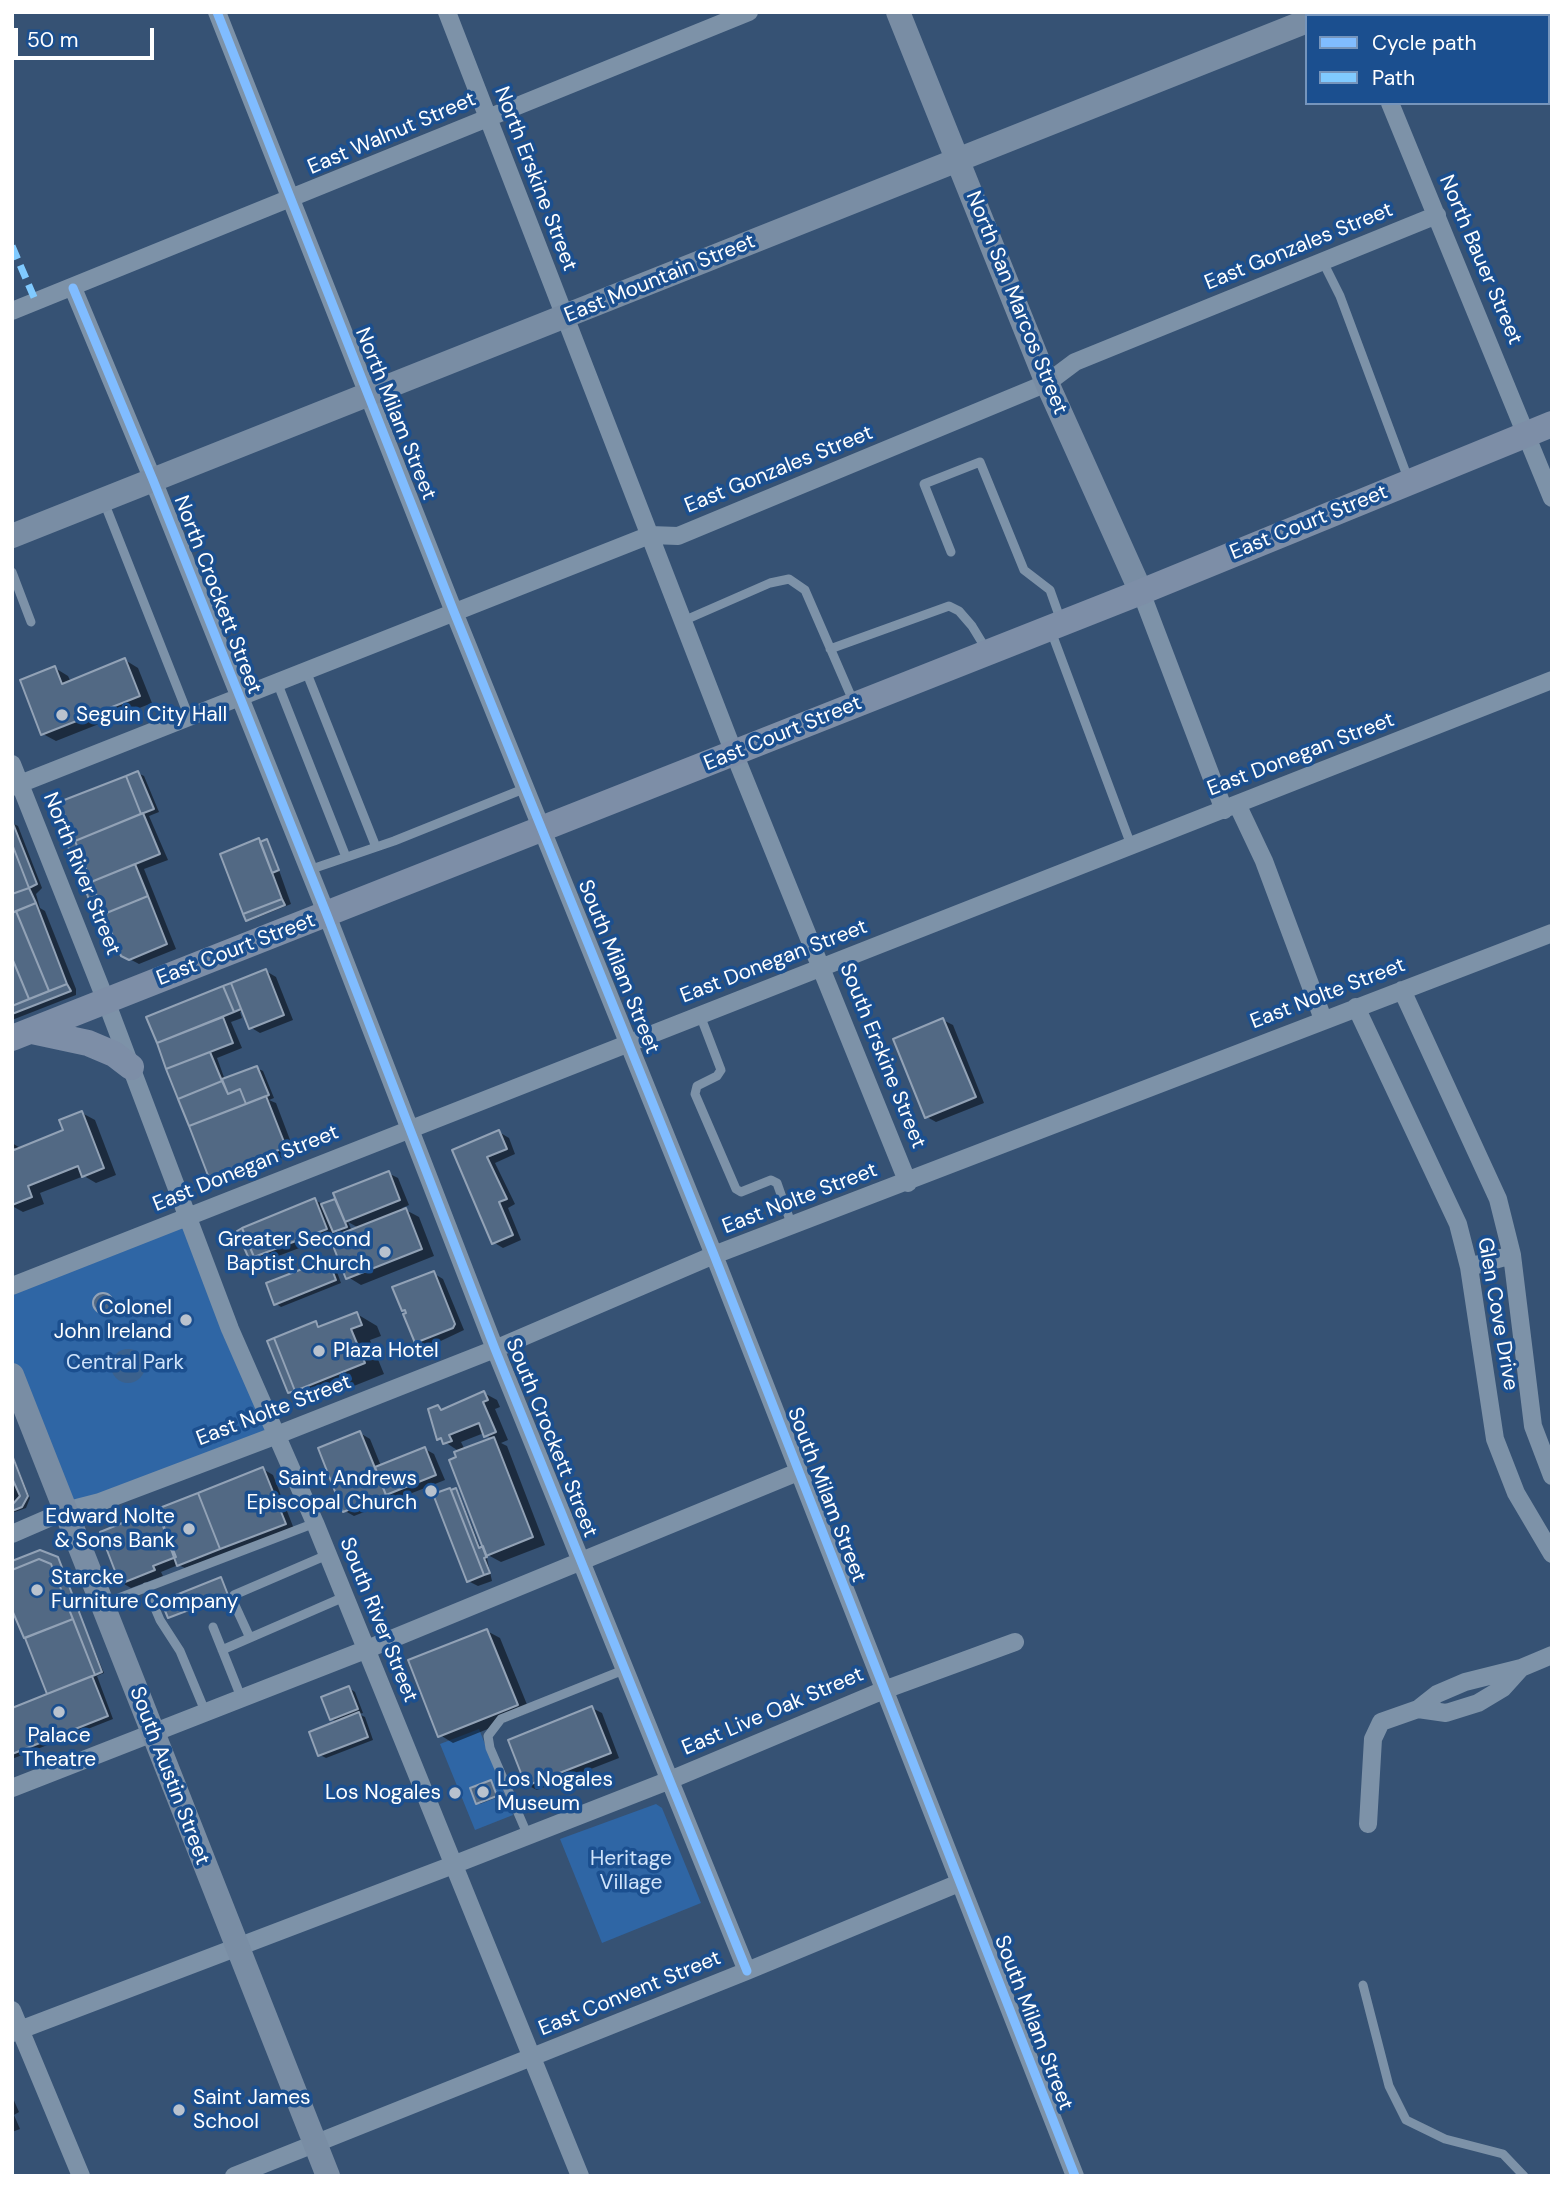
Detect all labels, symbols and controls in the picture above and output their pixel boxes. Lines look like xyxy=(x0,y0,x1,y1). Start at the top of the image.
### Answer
scale bar xyxy=(18,14,158,58)
legend xyxy=(1305,14,1550,105)
text: 50 m xyxy=(27,26,78,54)
text: Cycle path xyxy=(1372,29,1477,57)
text: Path xyxy=(1372,64,1415,92)
street label: North Erskine Street xyxy=(488,83,582,275)
street label: East Walnut Street xyxy=(304,87,480,181)
street label: North Bauer Street xyxy=(1433,172,1527,348)
street label: North San Marcos Street xyxy=(960,188,1072,418)
street label: East Gonzales Street xyxy=(1201,198,1397,296)
street label: East Mountain Street xyxy=(561,229,759,329)
street label: North Milam Street xyxy=(349,324,441,504)
street label: East Gonzales Street xyxy=(681,421,877,519)
street label: East Court Street xyxy=(1226,480,1392,566)
street label: North Crockett Street xyxy=(168,492,266,698)
street label: East Court Street xyxy=(700,691,866,777)
place label: Seguin City Hall xyxy=(76,702,227,728)
marker: Seguin City Hall xyxy=(54,707,70,723)
street label: East Donegan Street xyxy=(1204,708,1398,802)
street label: North River Street xyxy=(37,789,125,959)
street label: South Milam Street xyxy=(572,876,664,1058)
street label: East Court Street xyxy=(153,908,319,992)
street label: East Donegan Street xyxy=(677,915,871,1009)
street label: East Nolte Street xyxy=(1247,953,1409,1035)
street label: South Erskine Street xyxy=(833,960,931,1152)
street label: East Donegan Street xyxy=(149,1120,343,1218)
street label: East Nolte Street xyxy=(719,1158,881,1240)
place label: Greater Second Baptist Church xyxy=(218,1227,371,1277)
street label: Glen Cove Drive xyxy=(1471,1236,1523,1392)
marker: Greater Second Baptist Church xyxy=(377,1244,393,1260)
place label: Colonel John Ireland xyxy=(54,1295,172,1345)
marker: Colonel John Ireland xyxy=(178,1312,194,1328)
street label: South Crockett Street xyxy=(500,1335,602,1541)
place label: Plaza Hotel xyxy=(333,1338,439,1364)
marker: Plaza Hotel xyxy=(311,1343,327,1359)
park label: Central Park xyxy=(66,1350,184,1376)
street label: East Nolte Street xyxy=(193,1370,355,1452)
street label: South Milam Street xyxy=(781,1404,871,1586)
place label: Saint Andrews Episcopal Church xyxy=(246,1466,417,1516)
marker: Saint Andrews Episcopal Church xyxy=(423,1483,439,1499)
place label: Edward Nolte & Sons Bank xyxy=(45,1504,175,1554)
marker: Edward Nolte & Sons Bank xyxy=(181,1521,197,1537)
street label: South River Street xyxy=(333,1534,423,1706)
place label: Starcke Furniture Company xyxy=(51,1565,238,1615)
marker: Starcke Furniture Company xyxy=(29,1582,45,1598)
street label: East Live Oak Street xyxy=(678,1662,868,1762)
street label: South Austin Street xyxy=(123,1683,215,1869)
marker: Palace Theatre xyxy=(51,1704,67,1720)
place label: Palace Theatre xyxy=(22,1723,96,1773)
place label: Los Nogales Museum xyxy=(497,1767,613,1817)
place label: Los Nogales xyxy=(325,1780,441,1806)
marker: Los Nogales Museum xyxy=(475,1784,491,1800)
marker: Los Nogales xyxy=(447,1785,463,1801)
park label: Heritage Village xyxy=(590,1846,672,1896)
street label: South Milam Street xyxy=(988,1932,1078,2114)
street label: East Convent Street xyxy=(535,1946,725,2042)
place label: Saint James School xyxy=(193,2085,311,2135)
marker: Saint James School xyxy=(171,2102,187,2118)

